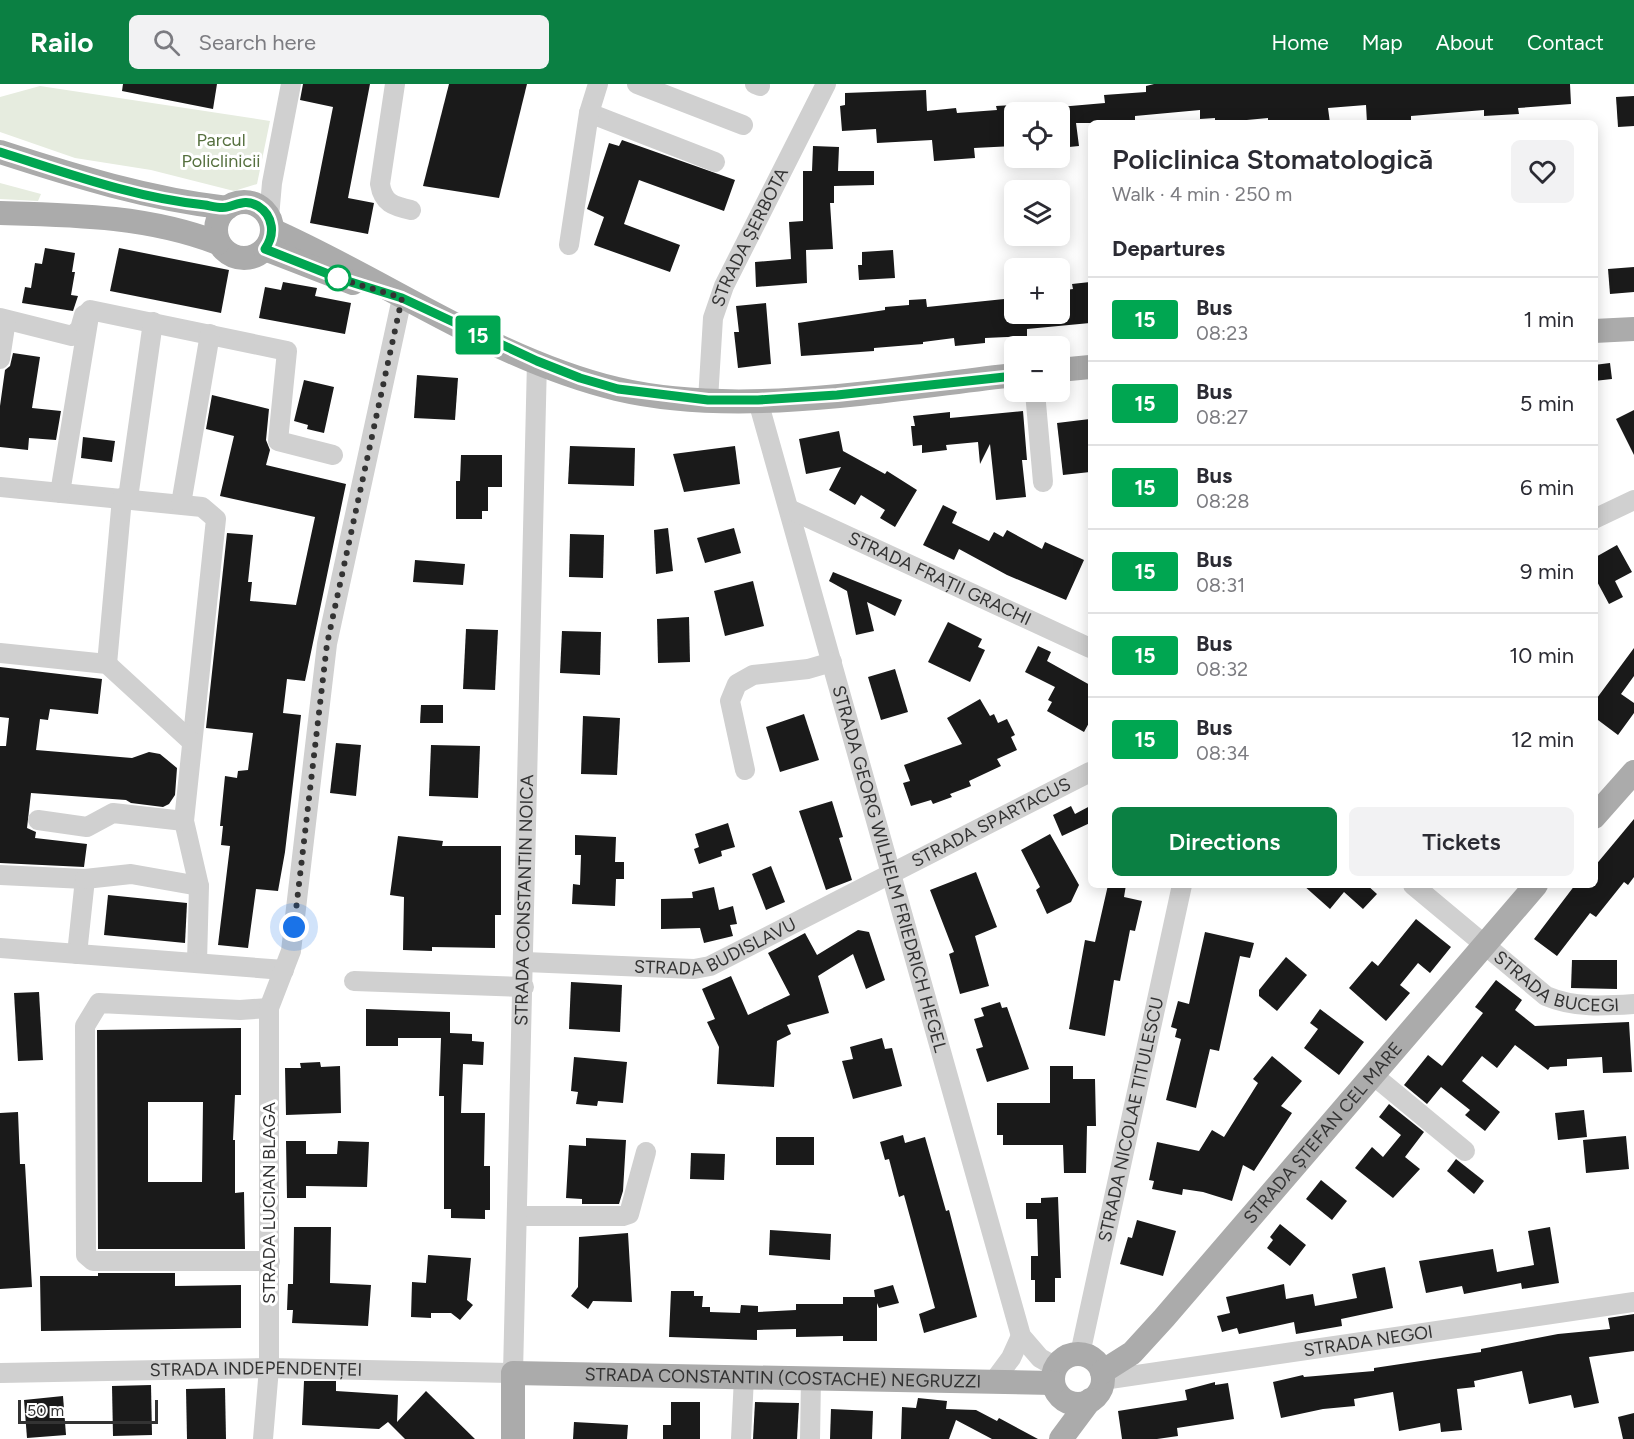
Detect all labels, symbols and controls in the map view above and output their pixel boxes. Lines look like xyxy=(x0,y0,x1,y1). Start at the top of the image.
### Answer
search box xyxy=(129,15,549,69)
text: Railo xyxy=(30,25,93,59)
icon: search xyxy=(150,26,183,59)
text: Search here xyxy=(198,29,316,56)
text: Home xyxy=(1272,30,1329,55)
text: Map xyxy=(1362,30,1403,55)
text: About xyxy=(1436,30,1494,55)
text: Contact xyxy=(1527,30,1604,55)
map controls xyxy=(1004,102,1070,402)
button: locate xyxy=(1004,102,1070,168)
park label: Parcul Policlinicii xyxy=(181,129,261,172)
button: heart xyxy=(1511,140,1574,203)
text: Policlinica Stomatologică xyxy=(1112,142,1433,176)
street label: STRADA ȘERBOTA xyxy=(707,164,793,310)
button: layers xyxy=(1004,180,1070,246)
text: Walk · 4 min · 250 m xyxy=(1112,182,1292,206)
text: Departures xyxy=(1112,235,1225,262)
button: + xyxy=(1004,258,1070,324)
unlabelled marker xyxy=(325,265,351,291)
text: Bus xyxy=(1196,294,1232,321)
text: 1 min xyxy=(1523,306,1574,333)
text: 15 xyxy=(1134,307,1156,332)
line badge: 15 xyxy=(451,316,505,354)
text: 08:23 xyxy=(1196,321,1248,345)
text: 15 xyxy=(467,323,489,348)
button: − xyxy=(1004,336,1070,402)
text: Bus xyxy=(1196,378,1232,405)
text: 5 min xyxy=(1520,390,1574,417)
text: 15 xyxy=(1134,391,1156,416)
text: 08:27 xyxy=(1196,405,1248,429)
text: Bus xyxy=(1196,462,1232,489)
text: 6 min xyxy=(1520,474,1574,501)
text: 15 xyxy=(1134,475,1156,500)
text: 08:28 xyxy=(1196,489,1250,513)
street label: STRADA FRAȚII GRACHI xyxy=(845,527,1035,630)
text: Bus xyxy=(1196,546,1232,573)
text: 9 min xyxy=(1520,558,1574,585)
text: 15 xyxy=(1134,559,1156,584)
text: 08:31 xyxy=(1196,573,1245,597)
text: Bus xyxy=(1196,630,1232,657)
text: 10 min xyxy=(1509,642,1574,669)
text: 15 xyxy=(1134,643,1156,668)
text: 08:32 xyxy=(1196,657,1248,681)
street label: STRADA GEORG WILHELM FRIEDRICH HEGEL xyxy=(828,683,952,1055)
text: Bus xyxy=(1196,714,1232,741)
text: 12 min xyxy=(1511,726,1574,753)
text: 15 xyxy=(1134,727,1156,752)
text: 08:34 xyxy=(1196,741,1249,765)
street label: STRADA SPARTACUS xyxy=(908,773,1074,872)
street label: STRADA CONSTANTIN NOICA xyxy=(510,774,538,1026)
button: Directions xyxy=(1112,807,1337,876)
button: Tickets xyxy=(1349,807,1574,876)
your location xyxy=(279,912,309,942)
street label: STRADA BUDISLAVU xyxy=(634,913,800,980)
street label: STRADA BUCEGI xyxy=(1489,946,1620,1017)
street label: STRADA NICOLAE TITULESCU xyxy=(1094,995,1168,1244)
street label: STRADA ȘTEFAN CEL MARE xyxy=(1239,1038,1407,1228)
street label: STRADA LUCIAN BLAGA xyxy=(258,1102,280,1304)
street label: STRADA NEGOI xyxy=(1302,1321,1434,1361)
street label: STRADA INDEPENDENȚEI xyxy=(149,1357,363,1381)
street label: STRADA CONSTANTIN (COSTACHE) NEGRUZZI xyxy=(584,1363,981,1393)
scale bar xyxy=(18,1397,158,1424)
text: 50 m xyxy=(27,1401,64,1420)

